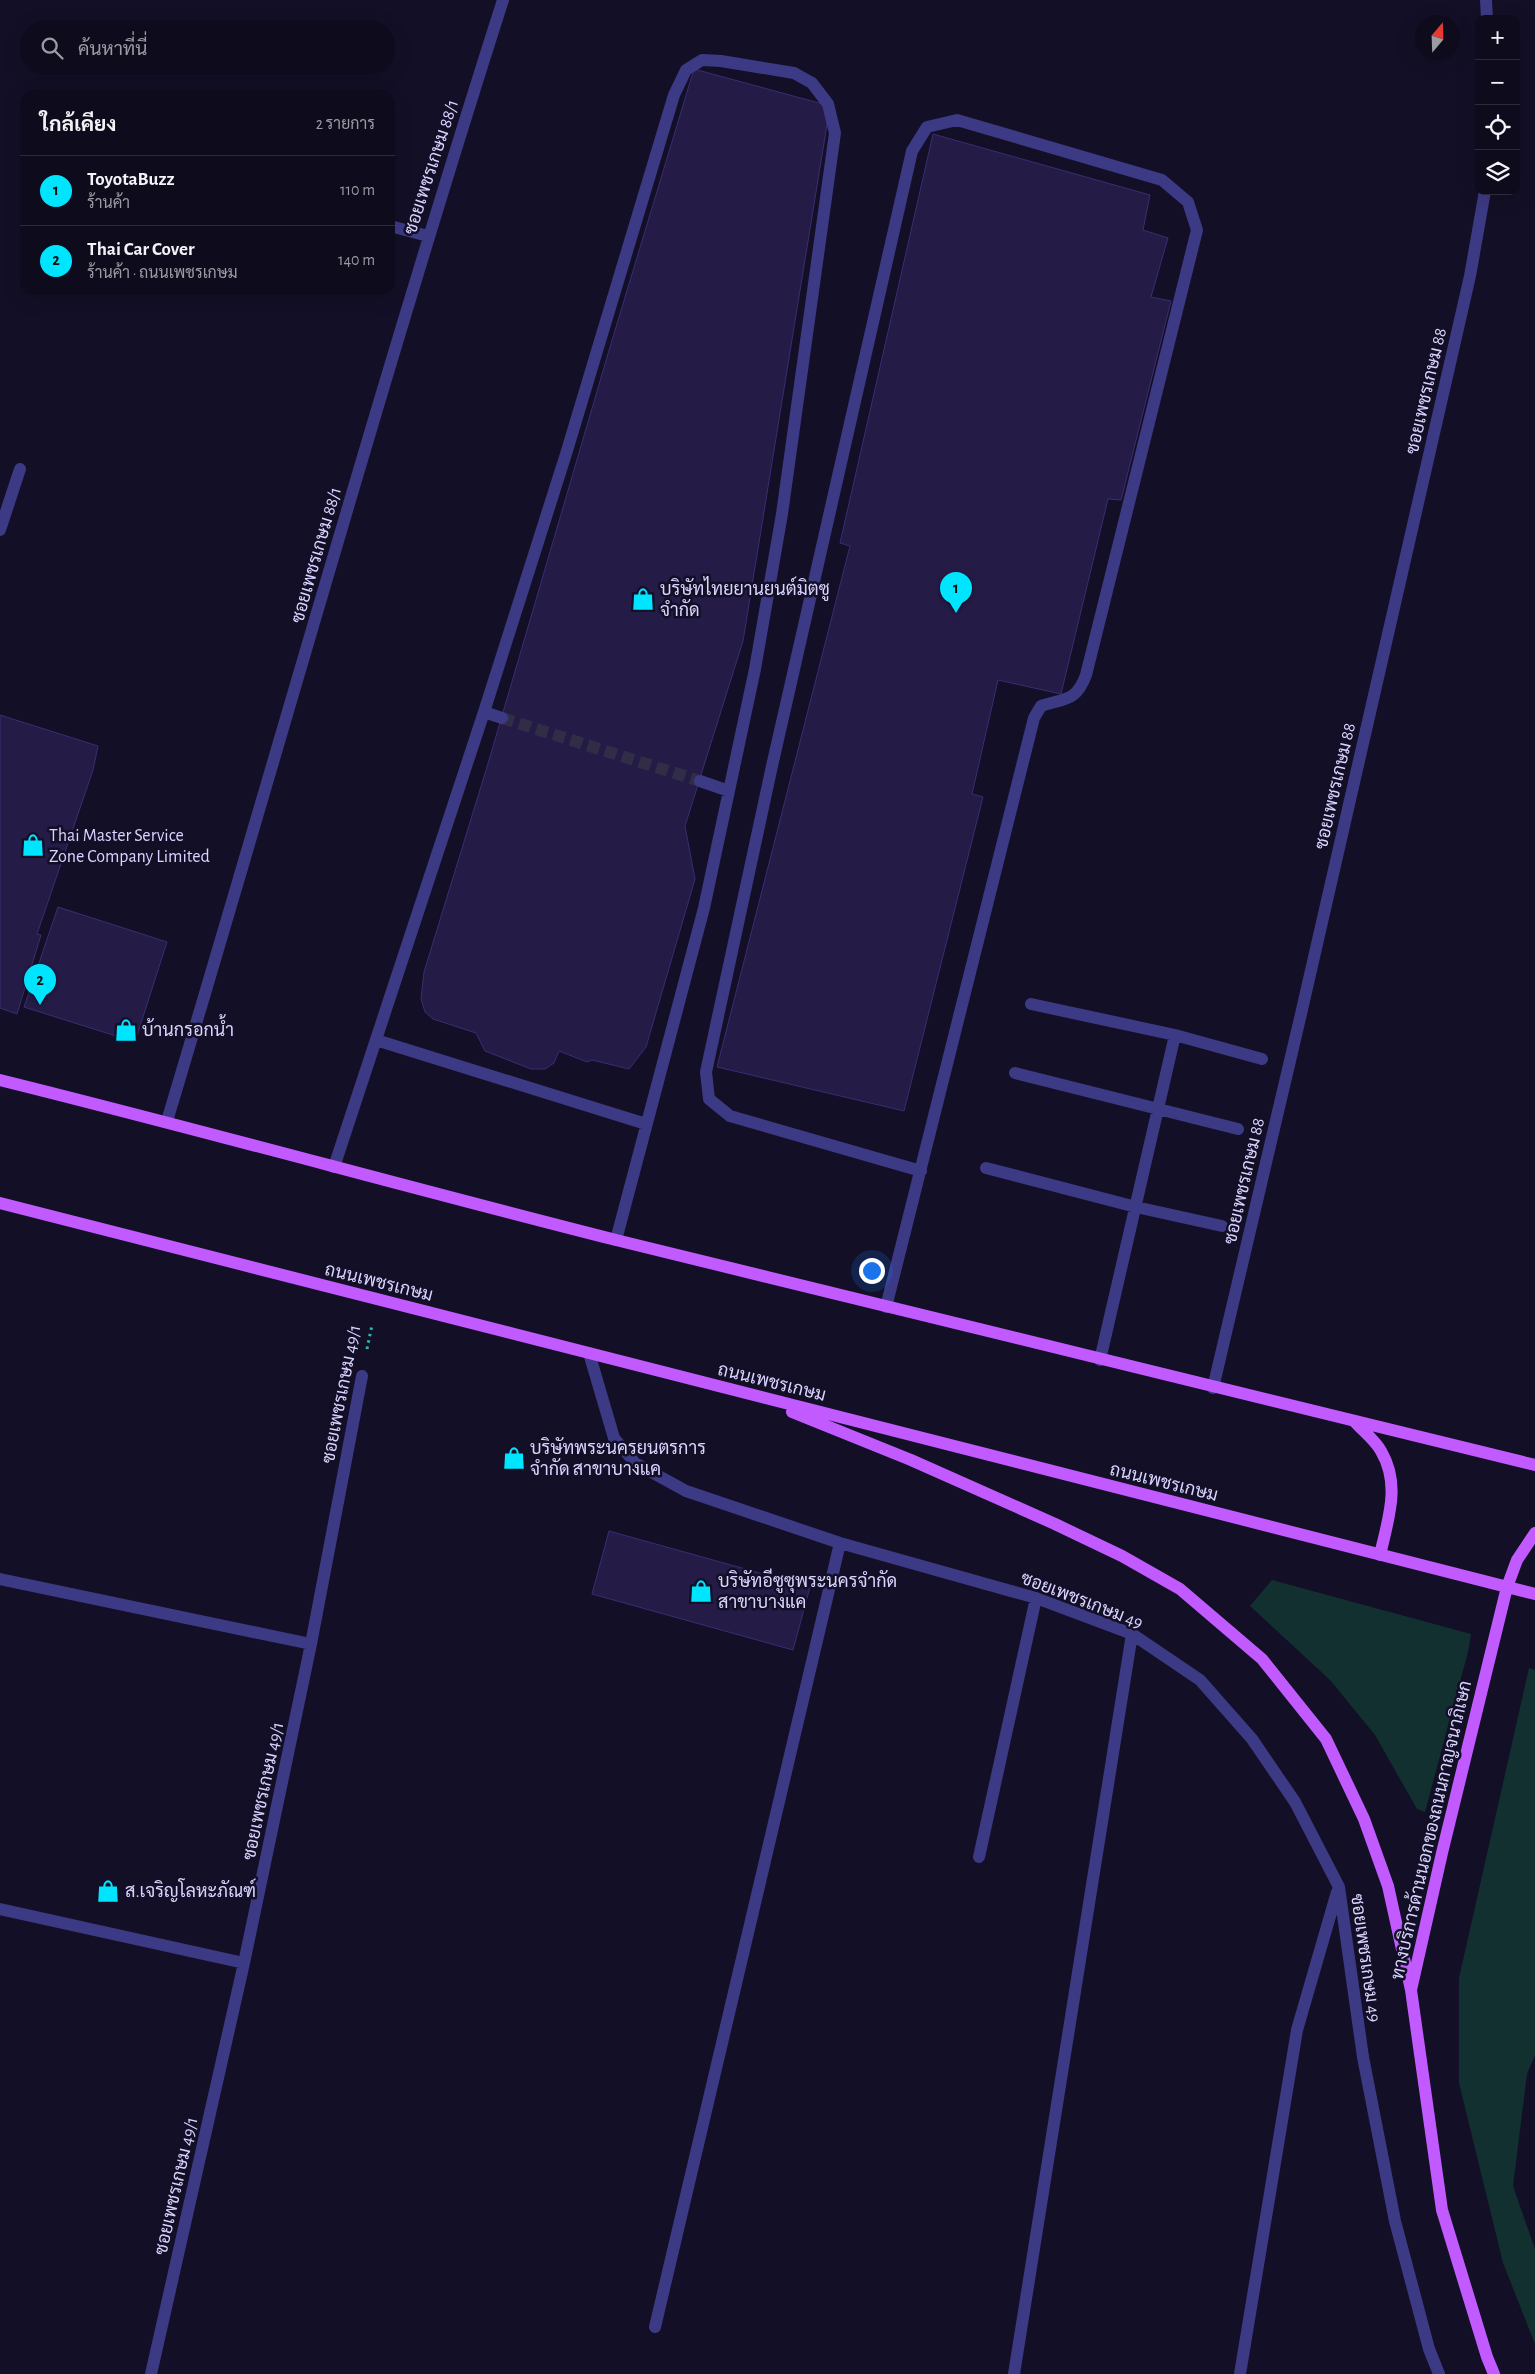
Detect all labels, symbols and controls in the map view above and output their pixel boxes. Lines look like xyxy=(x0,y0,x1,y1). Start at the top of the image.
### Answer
north arrow xyxy=(1415,15,1460,60)
map controls xyxy=(1475,15,1520,195)
button: + xyxy=(1475,15,1520,60)
search box xyxy=(20,20,395,75)
icon: search xyxy=(38,34,66,62)
text: ค้นหาที่นี่ xyxy=(78,40,147,59)
button: − xyxy=(1475,60,1520,105)
street label: ซอยเพชรเกษม 88/1 xyxy=(402,98,462,237)
button: locate xyxy=(1475,105,1520,150)
text: ใกล้เคียง xyxy=(40,114,116,135)
text: 2 รายการ xyxy=(316,116,375,132)
button: layers xyxy=(1475,150,1520,195)
text: ToyotaBuzz xyxy=(87,170,175,189)
text: 1 xyxy=(53,182,59,198)
text: 110 m xyxy=(340,182,375,198)
text: ร้านค้า xyxy=(87,195,130,211)
text: Thai Car Cover xyxy=(87,240,195,259)
text: 2 xyxy=(52,252,60,268)
text: 140 m xyxy=(338,252,375,268)
text: ร้านค้า · ถนนเพชรเกษม xyxy=(87,265,237,281)
street label: ซอยเพชรเกษม 88 xyxy=(1404,326,1450,456)
street label: ซอยเพชรเกษม 88/1 xyxy=(289,485,345,625)
pin: 1 xyxy=(940,572,972,613)
place label: บริษัทไทยยานยนต์มิตซู จำกัด xyxy=(660,576,830,620)
shop icon: บริษัทไทยยานยนต์มิตซู จำกัด xyxy=(630,586,656,612)
street label: ซอยเพชรเกษม 88 xyxy=(1313,721,1359,851)
place label: Thai Master Service Zone Company Limited xyxy=(49,827,210,866)
shop icon: Thai Master Service Zone Company Limited xyxy=(20,832,46,858)
pin: 2 xyxy=(24,964,56,1005)
place label: บ้านกรอกน้ำ xyxy=(142,1014,234,1040)
shop icon: บ้านกรอกน้ำ xyxy=(113,1017,139,1043)
street label: ซอยเพชรเกษม 88 xyxy=(1222,1116,1268,1246)
your location xyxy=(859,1258,885,1284)
street label: ถนนเพชรเกษม xyxy=(323,1261,435,1305)
street label: ซอยเพชรเกษม 49/1 xyxy=(320,1323,364,1465)
street label: ถนนเพชรเกษม xyxy=(716,1361,828,1405)
place label: บริษัทพระนครยนตรการ จำกัด สาขาบางแค xyxy=(530,1437,706,1479)
shop icon: บริษัทพระนครยนตรการ จำกัด สาขาบางแค xyxy=(501,1445,527,1471)
street label: ถนนเพชรเกษม xyxy=(1108,1461,1220,1505)
place label: บริษัทอีซูซุพระนครจำกัด สาขาบางแค xyxy=(718,1568,897,1612)
street label: ซอยเพชรเกษม 49 xyxy=(1018,1569,1145,1633)
shop icon: บริษัทอีซูซุพระนครจำกัด สาขาบางแค xyxy=(688,1578,714,1604)
street label: ทางบริการด้านนอกของถนนกาญจนาภิเษก xyxy=(1385,1678,1476,1982)
street label: ซอยเพชรเกษม 49/1 xyxy=(241,1720,287,1862)
shop icon: ส.เจริญโลหะภัณฑ์ xyxy=(95,1878,121,1904)
place label: ส.เจริญโลหะภัณฑ์ xyxy=(125,1878,256,1902)
street label: ซอยเพชรเกษม 49 xyxy=(1347,1893,1383,2023)
street label: ซอยเพชรเกษม 49/1 xyxy=(152,2116,202,2257)

